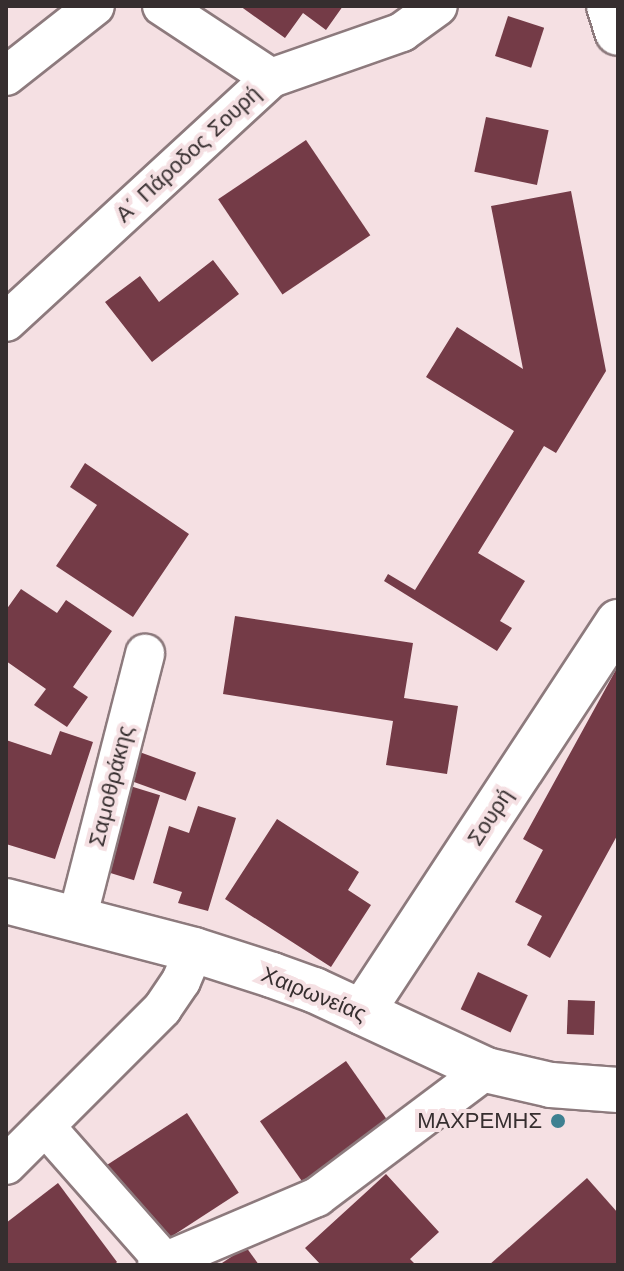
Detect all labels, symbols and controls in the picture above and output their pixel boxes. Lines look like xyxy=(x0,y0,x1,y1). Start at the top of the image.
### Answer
street label: Α΄ Πάροδος Σουρή xyxy=(110,80,266,228)
street label: Σαμοθράκης xyxy=(83,723,139,849)
street label: Σουρή xyxy=(462,784,518,850)
street label: Χαιρωνείας xyxy=(258,961,370,1027)
place label: ΜΑΧΡΕΜΗΣ xyxy=(417,1108,542,1134)
marker: ΜΑΧΡΕΜΗΣ xyxy=(549,1112,567,1130)

